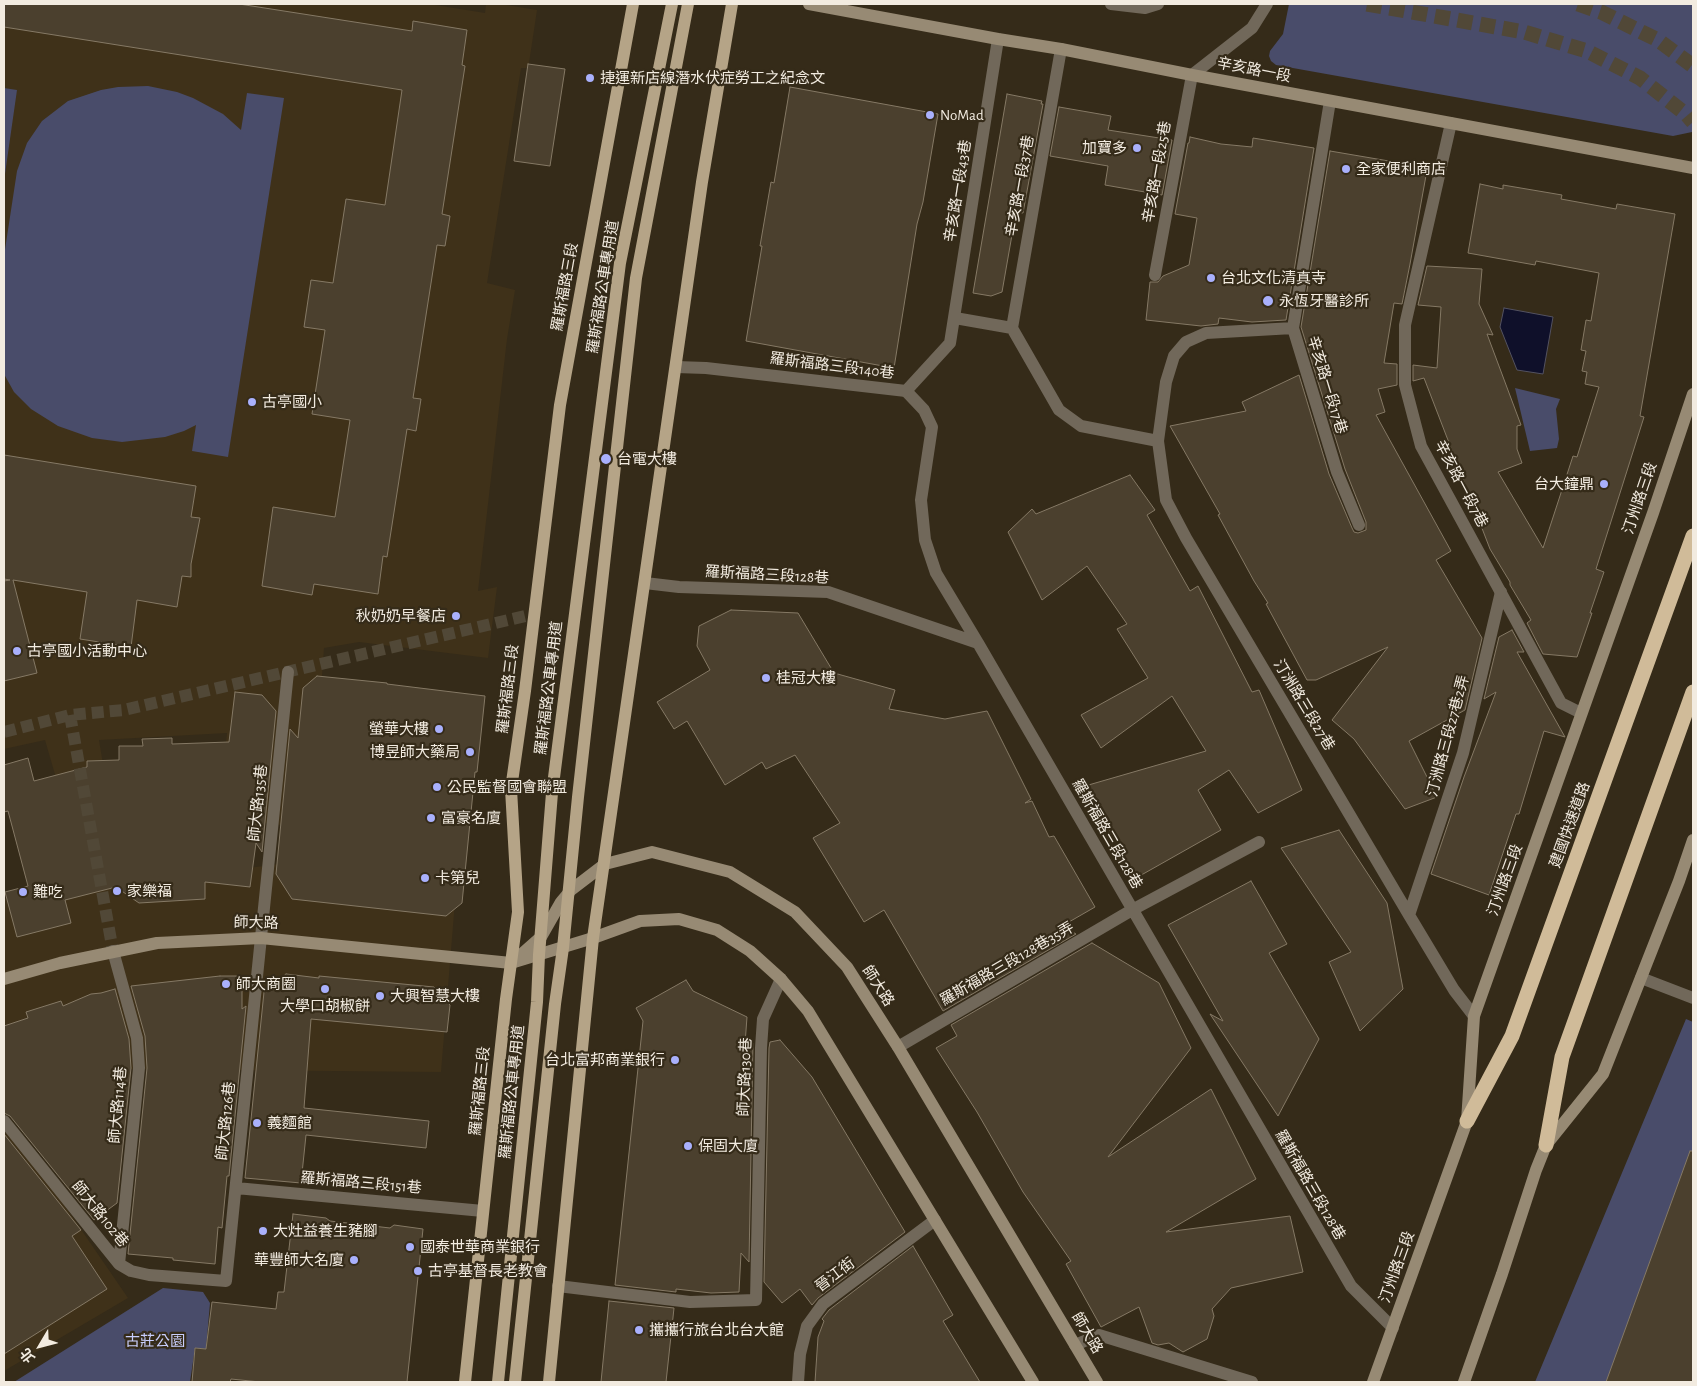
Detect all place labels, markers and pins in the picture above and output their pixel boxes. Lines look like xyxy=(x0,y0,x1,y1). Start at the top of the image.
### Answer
place label: 捷運新店線潛水伏症勞工之紀念文 xyxy=(600,69,825,87)
marker: 捷運新店線潛水伏症勞工之紀念文 xyxy=(584,72,596,84)
place label: NoMad xyxy=(940,106,984,124)
marker: NoMad xyxy=(924,109,936,121)
place label: 加寶多 xyxy=(1082,139,1127,157)
marker: 加寶多 xyxy=(1131,142,1143,154)
place label: 全家便利商店 xyxy=(1356,160,1446,178)
marker: 全家便利商店 xyxy=(1340,163,1352,175)
place label: 台北文化清真寺 xyxy=(1221,269,1326,287)
marker: 台北文化清真寺 xyxy=(1205,272,1217,284)
place label: 永恆牙醫診所 xyxy=(1279,292,1369,310)
marker: 永恆牙醫診所 xyxy=(1261,294,1275,308)
place label: 古亭國小 xyxy=(262,393,322,411)
marker: 古亭國小 xyxy=(246,396,258,408)
place label: 台電大樓 xyxy=(617,450,677,468)
marker: 台電大樓 xyxy=(599,452,613,466)
place label: 台大鐘鼎 xyxy=(1534,475,1594,493)
marker: 台大鐘鼎 xyxy=(1598,478,1610,490)
place label: 秋奶奶早餐店 xyxy=(356,607,446,625)
marker: 秋奶奶早餐店 xyxy=(450,610,462,622)
place label: 古亭國小活動中心 xyxy=(27,642,147,660)
marker: 古亭國小活動中心 xyxy=(11,645,23,657)
place label: 桂冠大樓 xyxy=(776,669,836,687)
marker: 桂冠大樓 xyxy=(760,672,772,684)
place label: 螢華大樓 xyxy=(369,720,429,738)
marker: 螢華大樓 xyxy=(433,723,445,735)
place label: 博昱師大藥局 xyxy=(370,743,460,761)
marker: 博昱師大藥局 xyxy=(464,746,476,758)
place label: 公民監督國會聯盟 xyxy=(447,778,567,796)
marker: 公民監督國會聯盟 xyxy=(431,781,443,793)
place label: 富豪名廈 xyxy=(441,809,501,827)
marker: 富豪名廈 xyxy=(425,812,437,824)
place label: 卡第兒 xyxy=(435,869,480,887)
marker: 卡第兒 xyxy=(419,872,431,884)
place label: 家樂福 xyxy=(127,882,172,900)
place label: 難吃 xyxy=(33,883,63,901)
marker: 家樂福 xyxy=(111,885,123,897)
marker: 難吃 xyxy=(17,886,29,898)
place label: 師大商圈 xyxy=(236,975,296,993)
marker: 師大商圈 xyxy=(220,978,232,990)
marker: 大學口胡椒餅 xyxy=(319,983,331,995)
place label: 大興智慧大樓 xyxy=(390,987,480,1005)
marker: 大興智慧大樓 xyxy=(374,990,386,1002)
place label: 大學口胡椒餅 xyxy=(280,997,370,1015)
place label: 台北富邦商業銀行 xyxy=(545,1051,665,1069)
marker: 台北富邦商業銀行 xyxy=(669,1054,681,1066)
place label: 義麵館 xyxy=(267,1114,312,1132)
marker: 義麵館 xyxy=(251,1117,263,1129)
place label: 保固大廈 xyxy=(698,1137,758,1155)
marker: 保固大廈 xyxy=(682,1140,694,1152)
place label: 大灶益養生豬腳 xyxy=(273,1222,378,1240)
marker: 大灶益養生豬腳 xyxy=(257,1225,269,1237)
place label: 國泰世華商業銀行 xyxy=(420,1238,540,1256)
marker: 國泰世華商業銀行 xyxy=(404,1241,416,1253)
place label: 華豐師大名廈 xyxy=(254,1251,344,1269)
marker: 華豐師大名廈 xyxy=(348,1254,360,1266)
place label: 古亭基督長老教會 xyxy=(428,1262,548,1280)
marker: 古亭基督長老教會 xyxy=(412,1265,424,1277)
place label: 攜攜行旅台北台大館 xyxy=(649,1321,784,1339)
marker: 攜攜行旅台北台大館 xyxy=(633,1324,645,1336)

